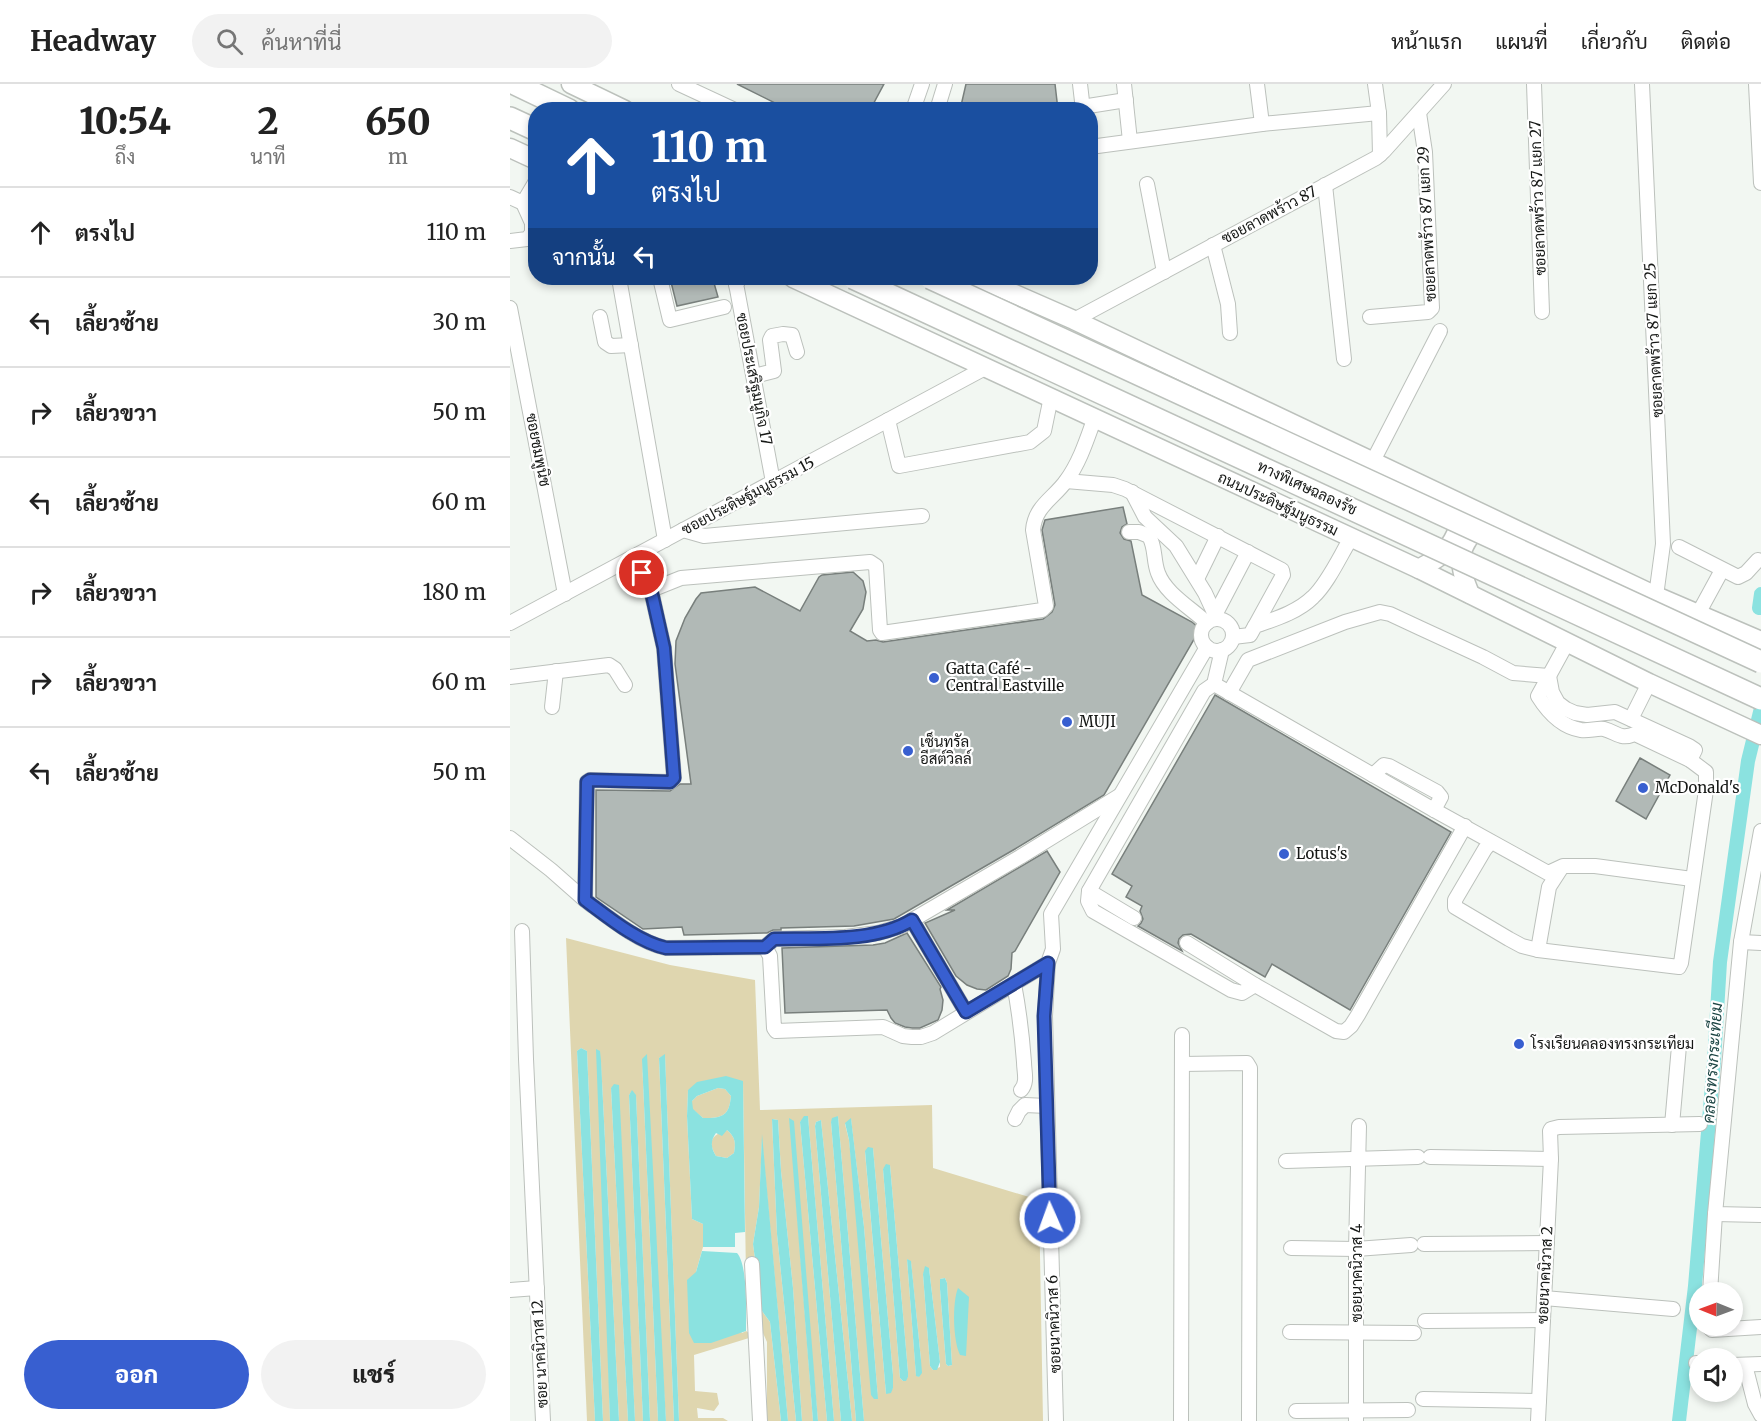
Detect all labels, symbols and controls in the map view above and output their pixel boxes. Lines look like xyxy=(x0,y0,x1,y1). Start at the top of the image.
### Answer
search box xyxy=(192,14,612,68)
text: Headway xyxy=(30,23,156,59)
icon: search xyxy=(213,25,246,58)
text: ค้นหาที่นี่ xyxy=(261,28,342,56)
text: หน้าแรก xyxy=(1391,28,1462,55)
text: แผนที่ xyxy=(1495,28,1548,55)
text: เกี่ยวกับ xyxy=(1581,28,1648,55)
text: ติดต่อ xyxy=(1681,28,1731,55)
text: 10:54 xyxy=(79,99,171,144)
text: 2 xyxy=(257,99,278,144)
text: 650 xyxy=(365,100,431,145)
street label: ซอยลาดพร้าว 87 แยก 27 xyxy=(1525,120,1550,276)
text: 110 m xyxy=(651,121,767,173)
icon: ahead xyxy=(552,126,630,204)
text: ถึง xyxy=(115,144,135,169)
text: นาที xyxy=(250,144,286,169)
text: m xyxy=(388,144,408,169)
street label: ซอยลาดพร้าว 87 แยก 29 xyxy=(1413,146,1440,302)
text: ตรงไป xyxy=(651,175,721,209)
street label: ซอยลาดพร้าว 87 xyxy=(1218,181,1320,248)
icon: ahead xyxy=(24,216,57,249)
text: 110 m xyxy=(427,218,486,246)
text: ตรงไป xyxy=(75,219,135,247)
icon: left xyxy=(628,240,661,273)
text: จากนั้น xyxy=(552,243,616,271)
street label: ซอยลาดพร้าว 87 แยก 25 xyxy=(1640,262,1667,418)
icon: left xyxy=(24,306,57,339)
text: 30 m xyxy=(432,308,486,336)
text: เลี้ยวซ้าย xyxy=(75,309,159,337)
street label: ซอยประเสริฐมนูกิจ 17 xyxy=(731,311,777,447)
icon: right xyxy=(24,396,57,429)
text: 50 m xyxy=(432,398,486,426)
text: เลี้ยวขวา xyxy=(75,399,157,427)
street label: ซอยชมพูนิช xyxy=(521,412,555,488)
street label: ซอยประดิษฐ์มนูธรรม 15 xyxy=(678,452,818,540)
street label: ทางพิเศษฉลองรัช xyxy=(1254,456,1360,519)
street label: ถนนประดิษฐ์มนูธรรม xyxy=(1215,467,1341,541)
icon: left xyxy=(24,486,57,519)
text: 60 m xyxy=(432,488,486,516)
text: เลี้ยวซ้าย xyxy=(75,489,159,517)
pin xyxy=(616,547,667,598)
icon: arrive xyxy=(625,556,658,589)
icon: right xyxy=(24,576,57,609)
text: 180 m xyxy=(422,578,486,606)
text: เลี้ยวขวา xyxy=(75,579,157,607)
place label: Gatta Café - Central Eastville xyxy=(946,659,1064,695)
icon: right xyxy=(24,666,57,699)
text: 60 m xyxy=(432,668,486,696)
text: เลี้ยวขวา xyxy=(75,669,157,697)
marker: Gatta Café - Central Eastville xyxy=(927,671,941,685)
place label: MUJI xyxy=(1079,712,1116,731)
marker: MUJI xyxy=(1060,715,1074,729)
place label: เซ็นทรัล อีสต์วิลล์ xyxy=(920,731,972,768)
marker: เซ็นทรัล อีสต์วิลล์ xyxy=(901,744,915,758)
icon: left xyxy=(24,756,57,789)
text: 50 m xyxy=(432,758,486,786)
text: เลี้ยวซ้าย xyxy=(75,759,159,787)
place label: McDonald's xyxy=(1655,778,1740,797)
marker: McDonald's xyxy=(1636,781,1650,795)
place label: Lotus's xyxy=(1296,844,1347,863)
marker: Lotus's xyxy=(1277,847,1291,861)
water label: คลองทรงกระเทียม xyxy=(1697,1002,1726,1124)
place label: โรงเรียนคลองทรงกระเทียม xyxy=(1530,1034,1694,1053)
marker: โรงเรียนคลองทรงกระเทียม xyxy=(1512,1037,1526,1051)
position arrow xyxy=(1018,1186,1082,1250)
street label: ซอยนาคนิวาส 4 xyxy=(1347,1224,1366,1322)
street label: ซอยนาคนิวาส 2 xyxy=(1532,1225,1557,1324)
street label: ซอยนาคนิวาส 6 xyxy=(1042,1275,1065,1373)
north arrow xyxy=(1689,1282,1743,1336)
map controls xyxy=(1689,1282,1743,1402)
street label: ซอย นาคนิวาส 12 xyxy=(527,1299,552,1409)
button: ออก xyxy=(24,1340,249,1409)
button: แชร์ xyxy=(261,1340,486,1409)
button: sound xyxy=(1689,1348,1743,1402)

